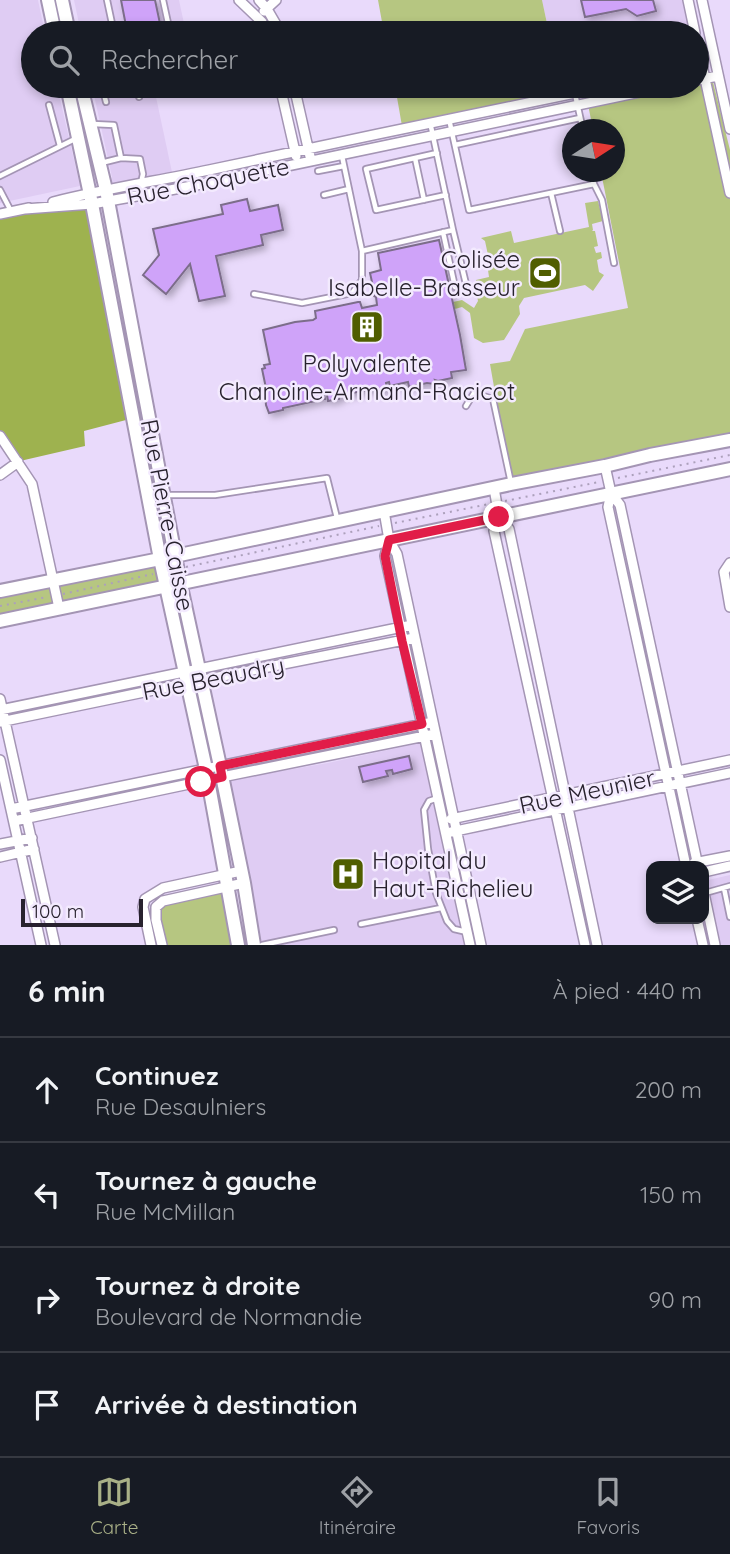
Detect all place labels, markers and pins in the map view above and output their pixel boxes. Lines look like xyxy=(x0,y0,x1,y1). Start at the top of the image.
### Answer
place label: Colisée Isabelle-Brasseur xyxy=(328,244,520,302)
sports icon: Colisée Isabelle-Brasseur xyxy=(526,254,564,292)
building icon: Polyvalente Chanoine-Armand-Racicot xyxy=(348,308,386,346)
place label: Polyvalente Chanoine-Armand-Racicot xyxy=(219,348,515,406)
place label: Hopital du Haut-Richelieu xyxy=(372,845,533,903)
hospital icon: Hopital du Haut-Richelieu xyxy=(329,855,367,893)

